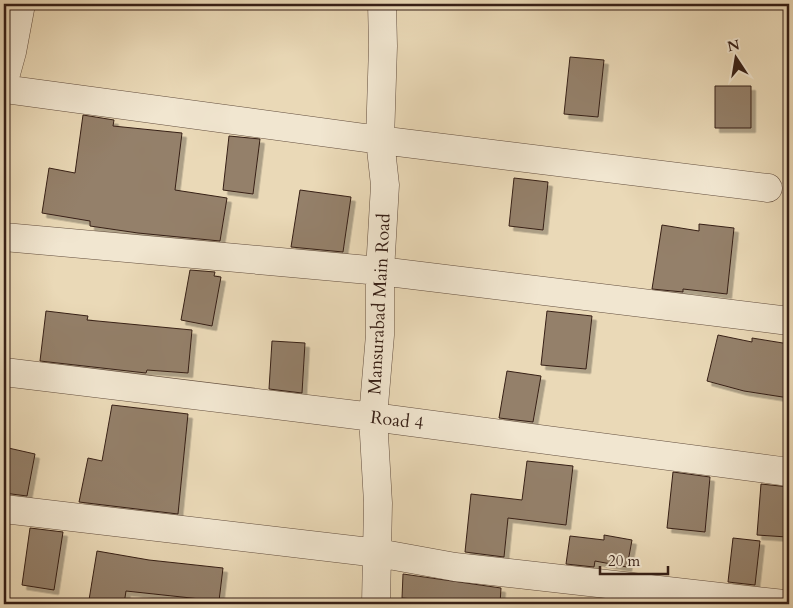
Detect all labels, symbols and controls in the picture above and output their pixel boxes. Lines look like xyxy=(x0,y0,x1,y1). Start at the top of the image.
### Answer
north arrow xyxy=(710,32,760,82)
text: N xyxy=(725,35,741,56)
street label: Mansurabad Main Road xyxy=(362,212,397,395)
street label: Road 4 xyxy=(369,405,425,436)
scale bar xyxy=(600,543,668,575)
text: 20 m xyxy=(608,551,640,571)

